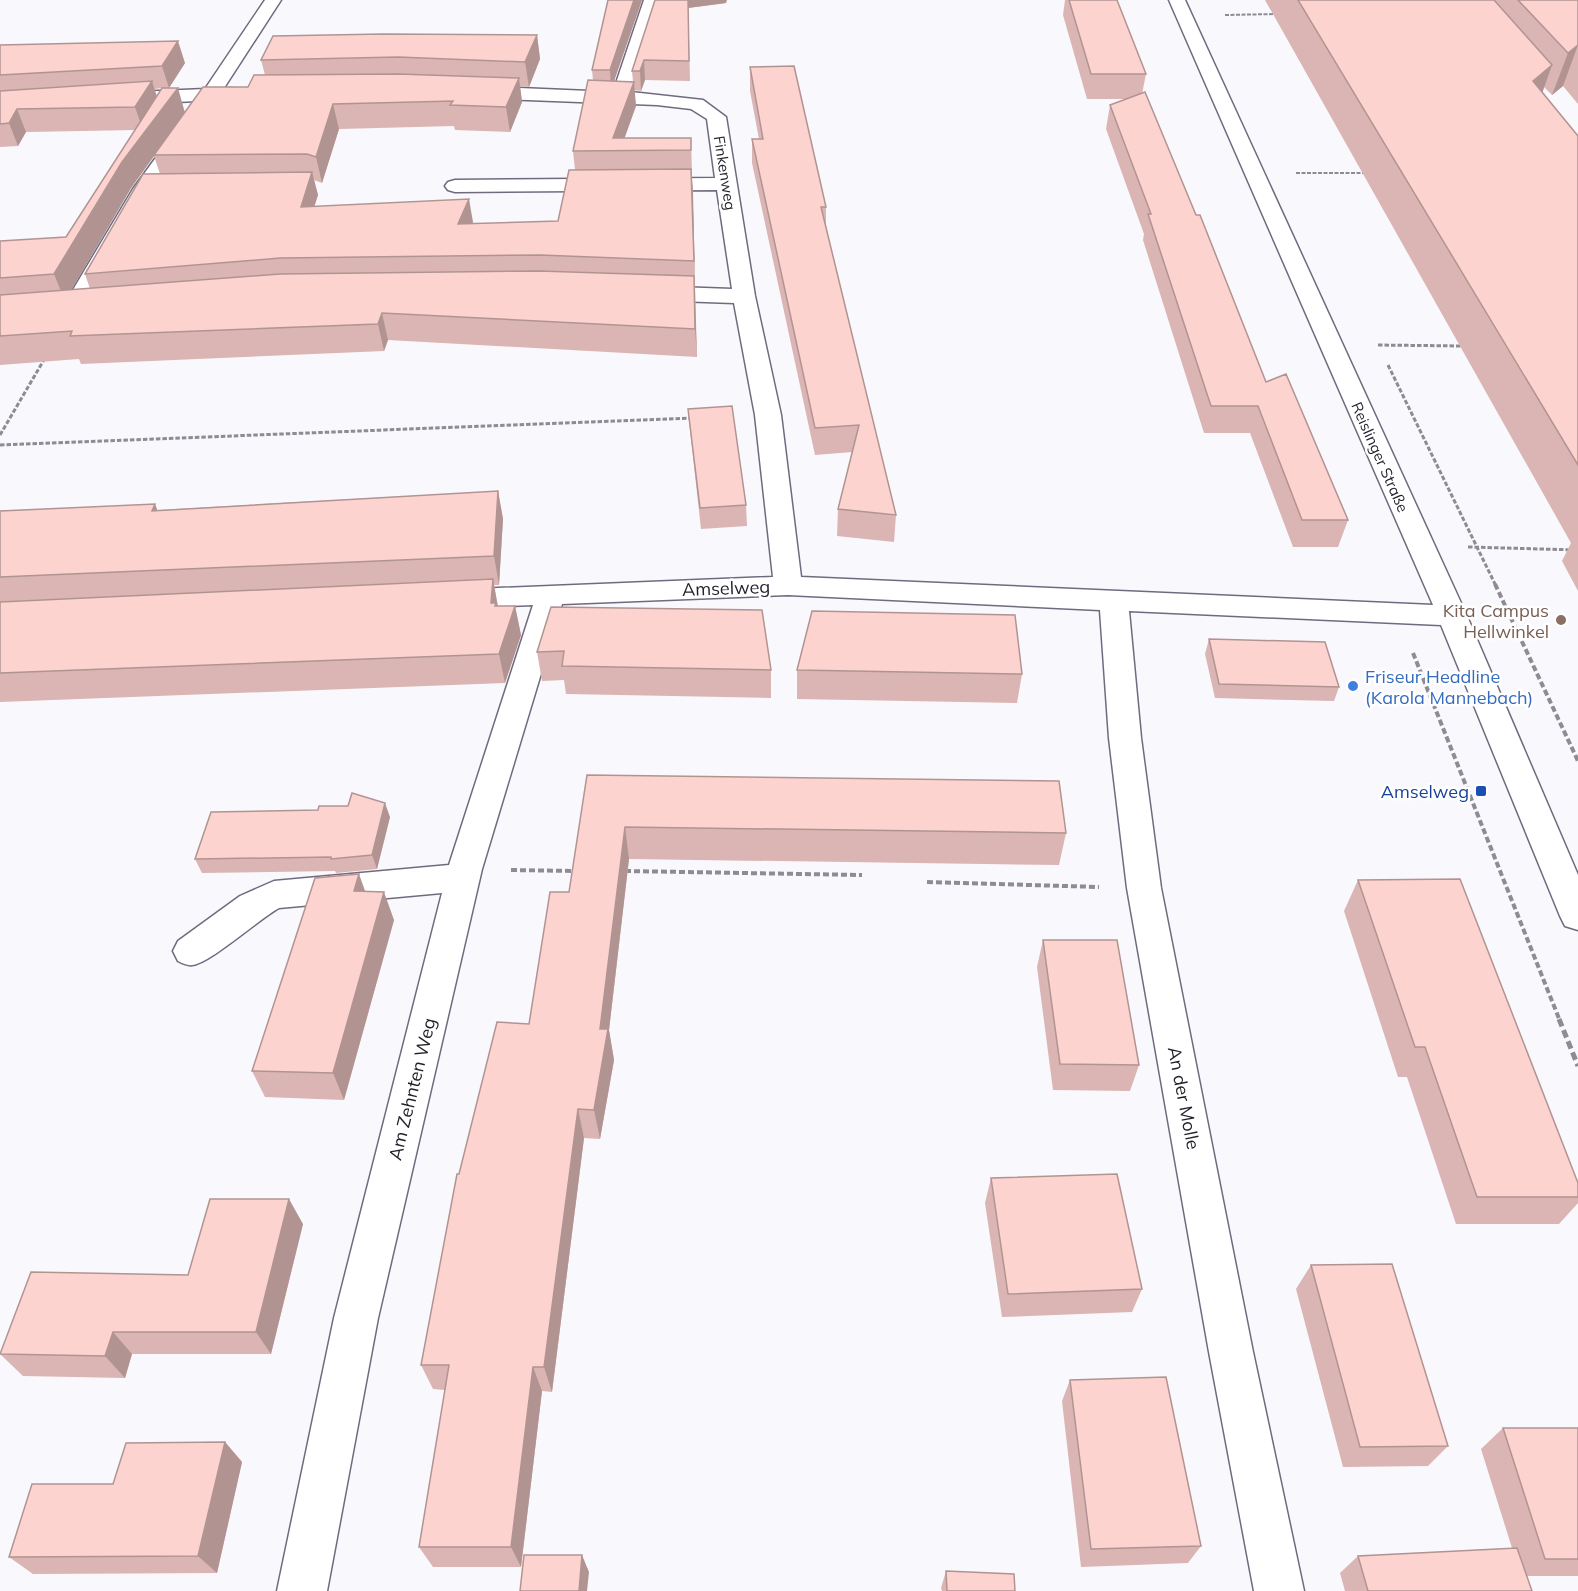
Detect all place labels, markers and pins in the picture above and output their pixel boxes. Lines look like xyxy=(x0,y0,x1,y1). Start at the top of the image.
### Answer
place label: Kita Campus Hellwinkel xyxy=(1443,599,1549,643)
marker: Kita Campus Hellwinkel xyxy=(1554,613,1568,627)
place label: Friseur Headline (Karola Mannebach) xyxy=(1365,665,1533,709)
marker: Friseur Headline (Karola Mannebach) xyxy=(1346,679,1360,693)
place label: Amselweg xyxy=(1381,780,1469,803)
marker: Amselweg xyxy=(1474,784,1488,798)

